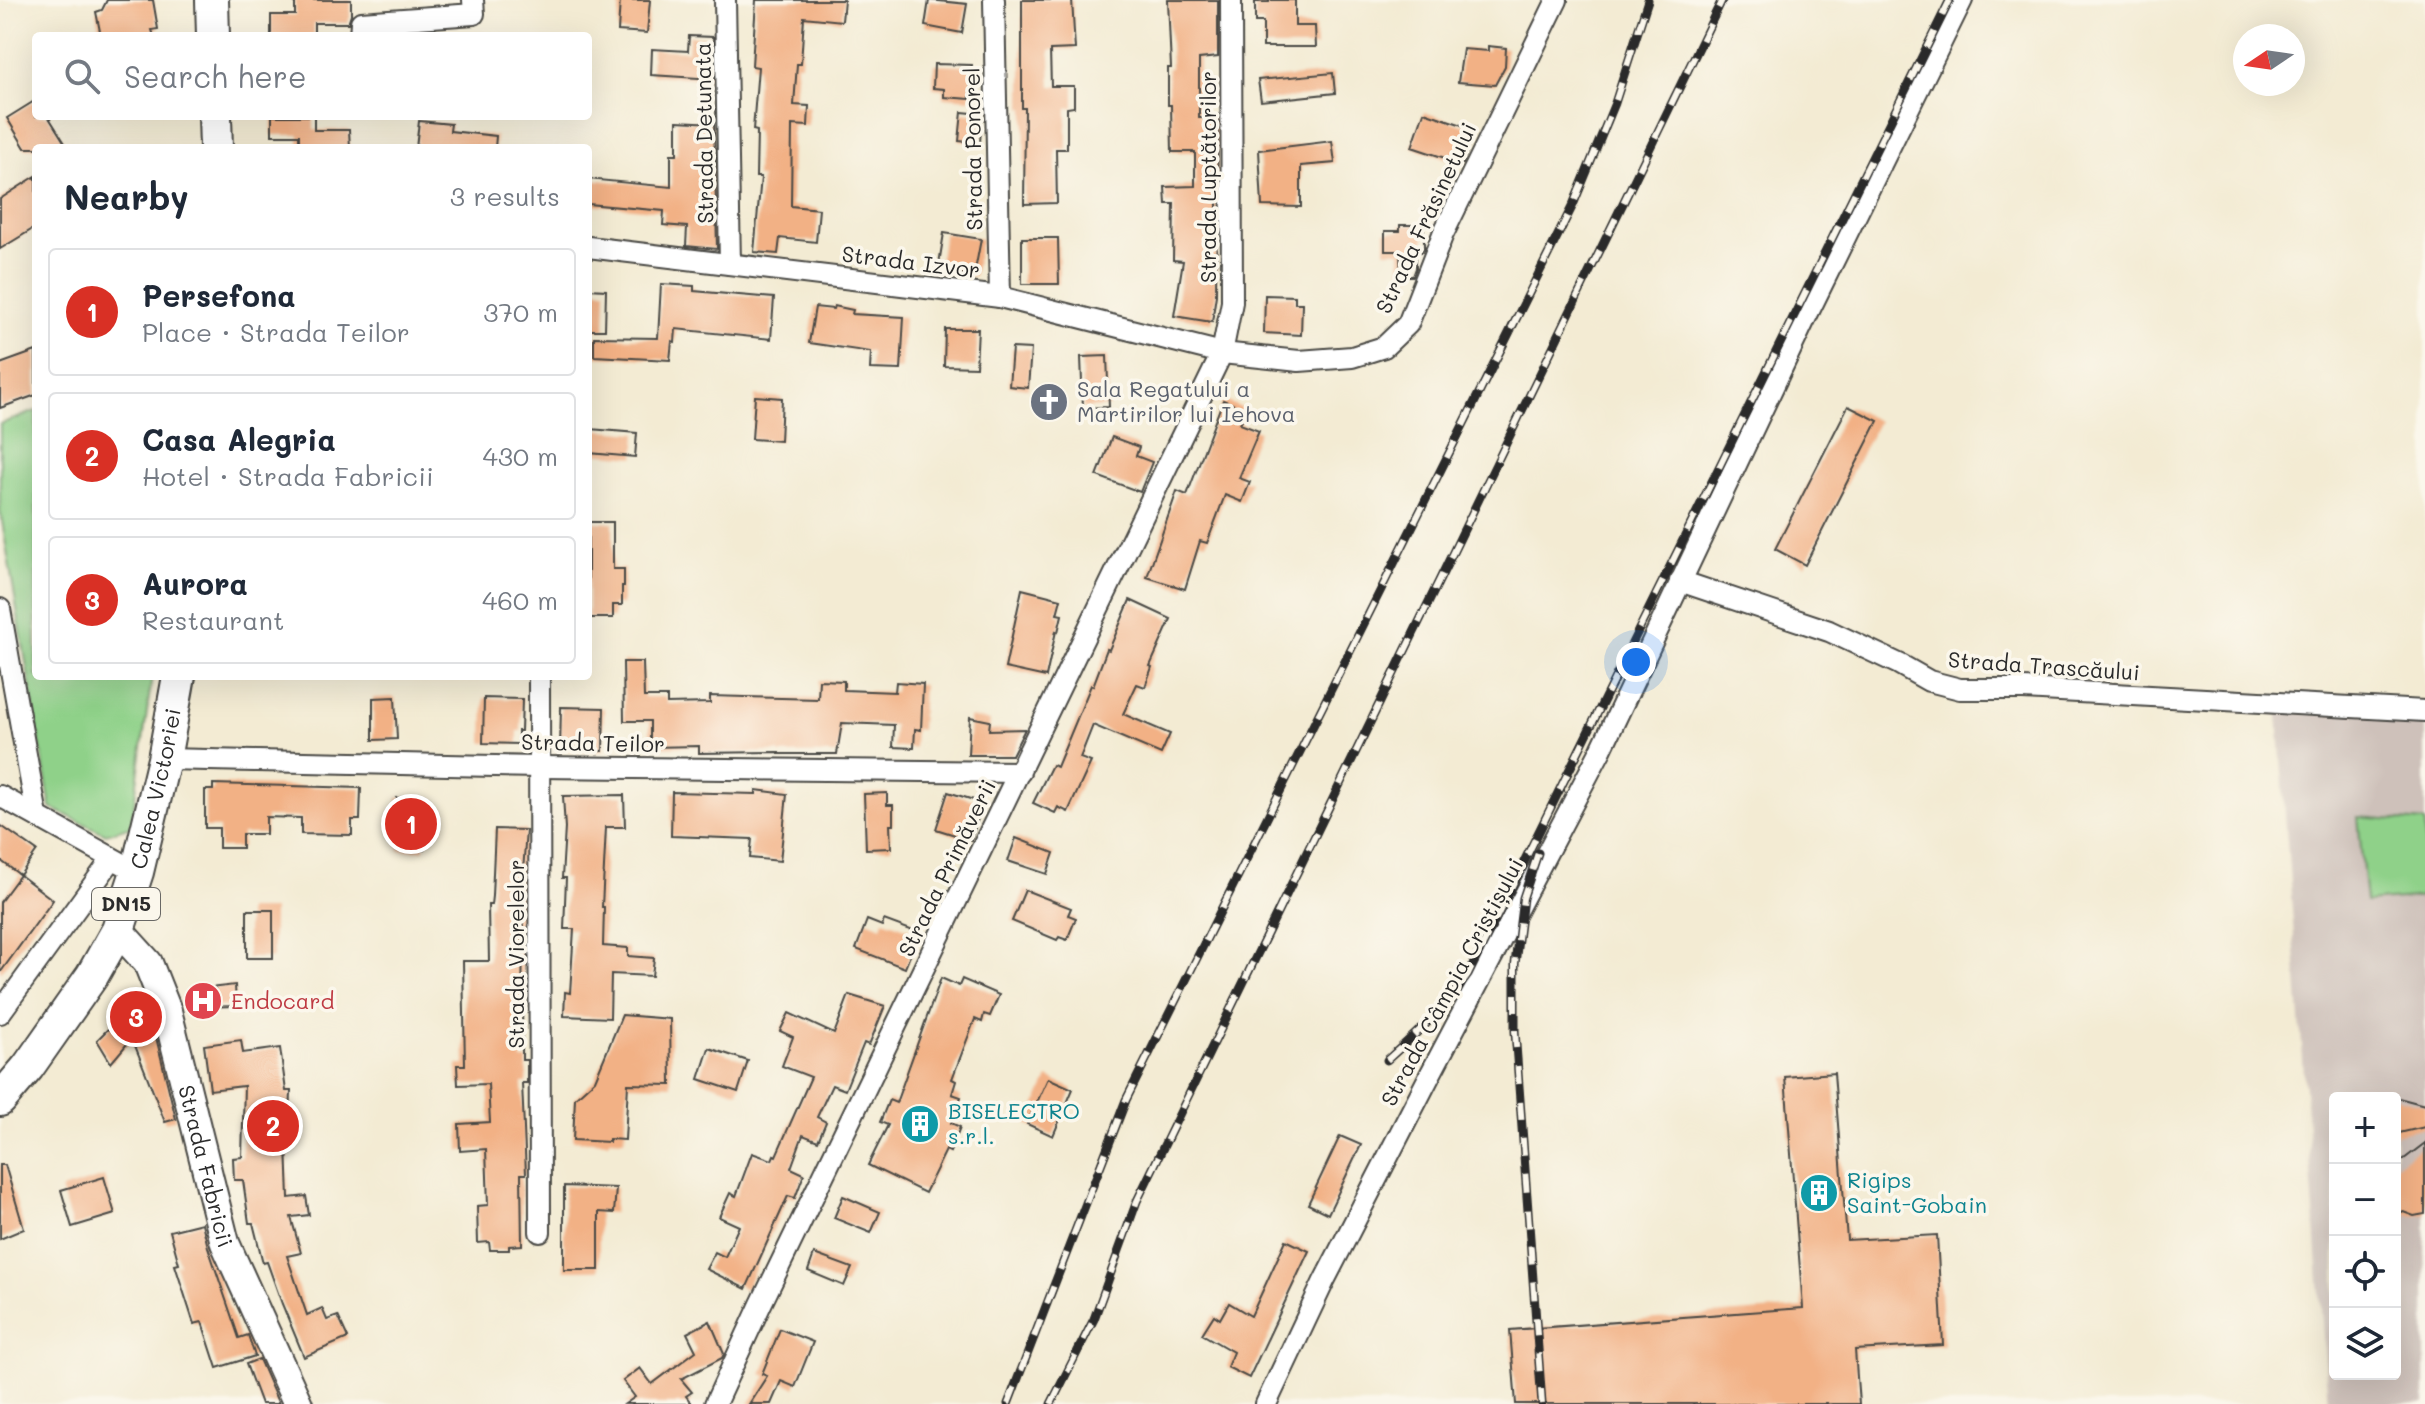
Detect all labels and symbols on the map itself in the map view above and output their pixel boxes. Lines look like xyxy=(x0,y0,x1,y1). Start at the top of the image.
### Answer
north arrow xyxy=(2233,24,2305,96)
street label: Strada Detunata xyxy=(687,42,720,224)
street label: Strada Ponorel xyxy=(957,67,988,231)
street label: Strada Luptătorilor xyxy=(1193,71,1222,283)
street label: Strada Frăsinetului xyxy=(1368,117,1483,318)
street label: Strada Izvor xyxy=(840,239,982,284)
place label: Sala Regatului a Martirilor lui Iehova xyxy=(1077,374,1296,428)
church icon: Sala Regatului a Martirilor lui Iehova xyxy=(1028,381,1070,423)
your location xyxy=(1616,642,1656,682)
street label: Strada Trascăului xyxy=(1947,644,2141,687)
street label: Calea Victoriei xyxy=(123,706,187,872)
street label: Strada Teilor xyxy=(521,727,665,758)
street label: Strada Primăverii xyxy=(891,774,1002,961)
pin: 1 xyxy=(385,794,437,854)
street label: Strada Câmpia Cristișului xyxy=(1374,853,1529,1111)
street label: Strada Viorelelor xyxy=(501,860,530,1048)
road number: DN15 xyxy=(92,888,160,920)
hospital icon: Endocard xyxy=(182,980,224,1022)
place label: Endocard xyxy=(231,986,334,1015)
pin: 3 xyxy=(110,987,162,1047)
street label: Strada Fabricii xyxy=(172,1082,240,1252)
pin: 2 xyxy=(247,1096,299,1156)
place label: BISELECTRO s.r.l. xyxy=(948,1096,1080,1150)
building icon: BISELECTRO s.r.l. xyxy=(899,1103,941,1145)
place label: Rigips Saint-Gobain xyxy=(1847,1165,1987,1219)
building icon: Rigips Saint-Gobain xyxy=(1798,1172,1840,1214)

